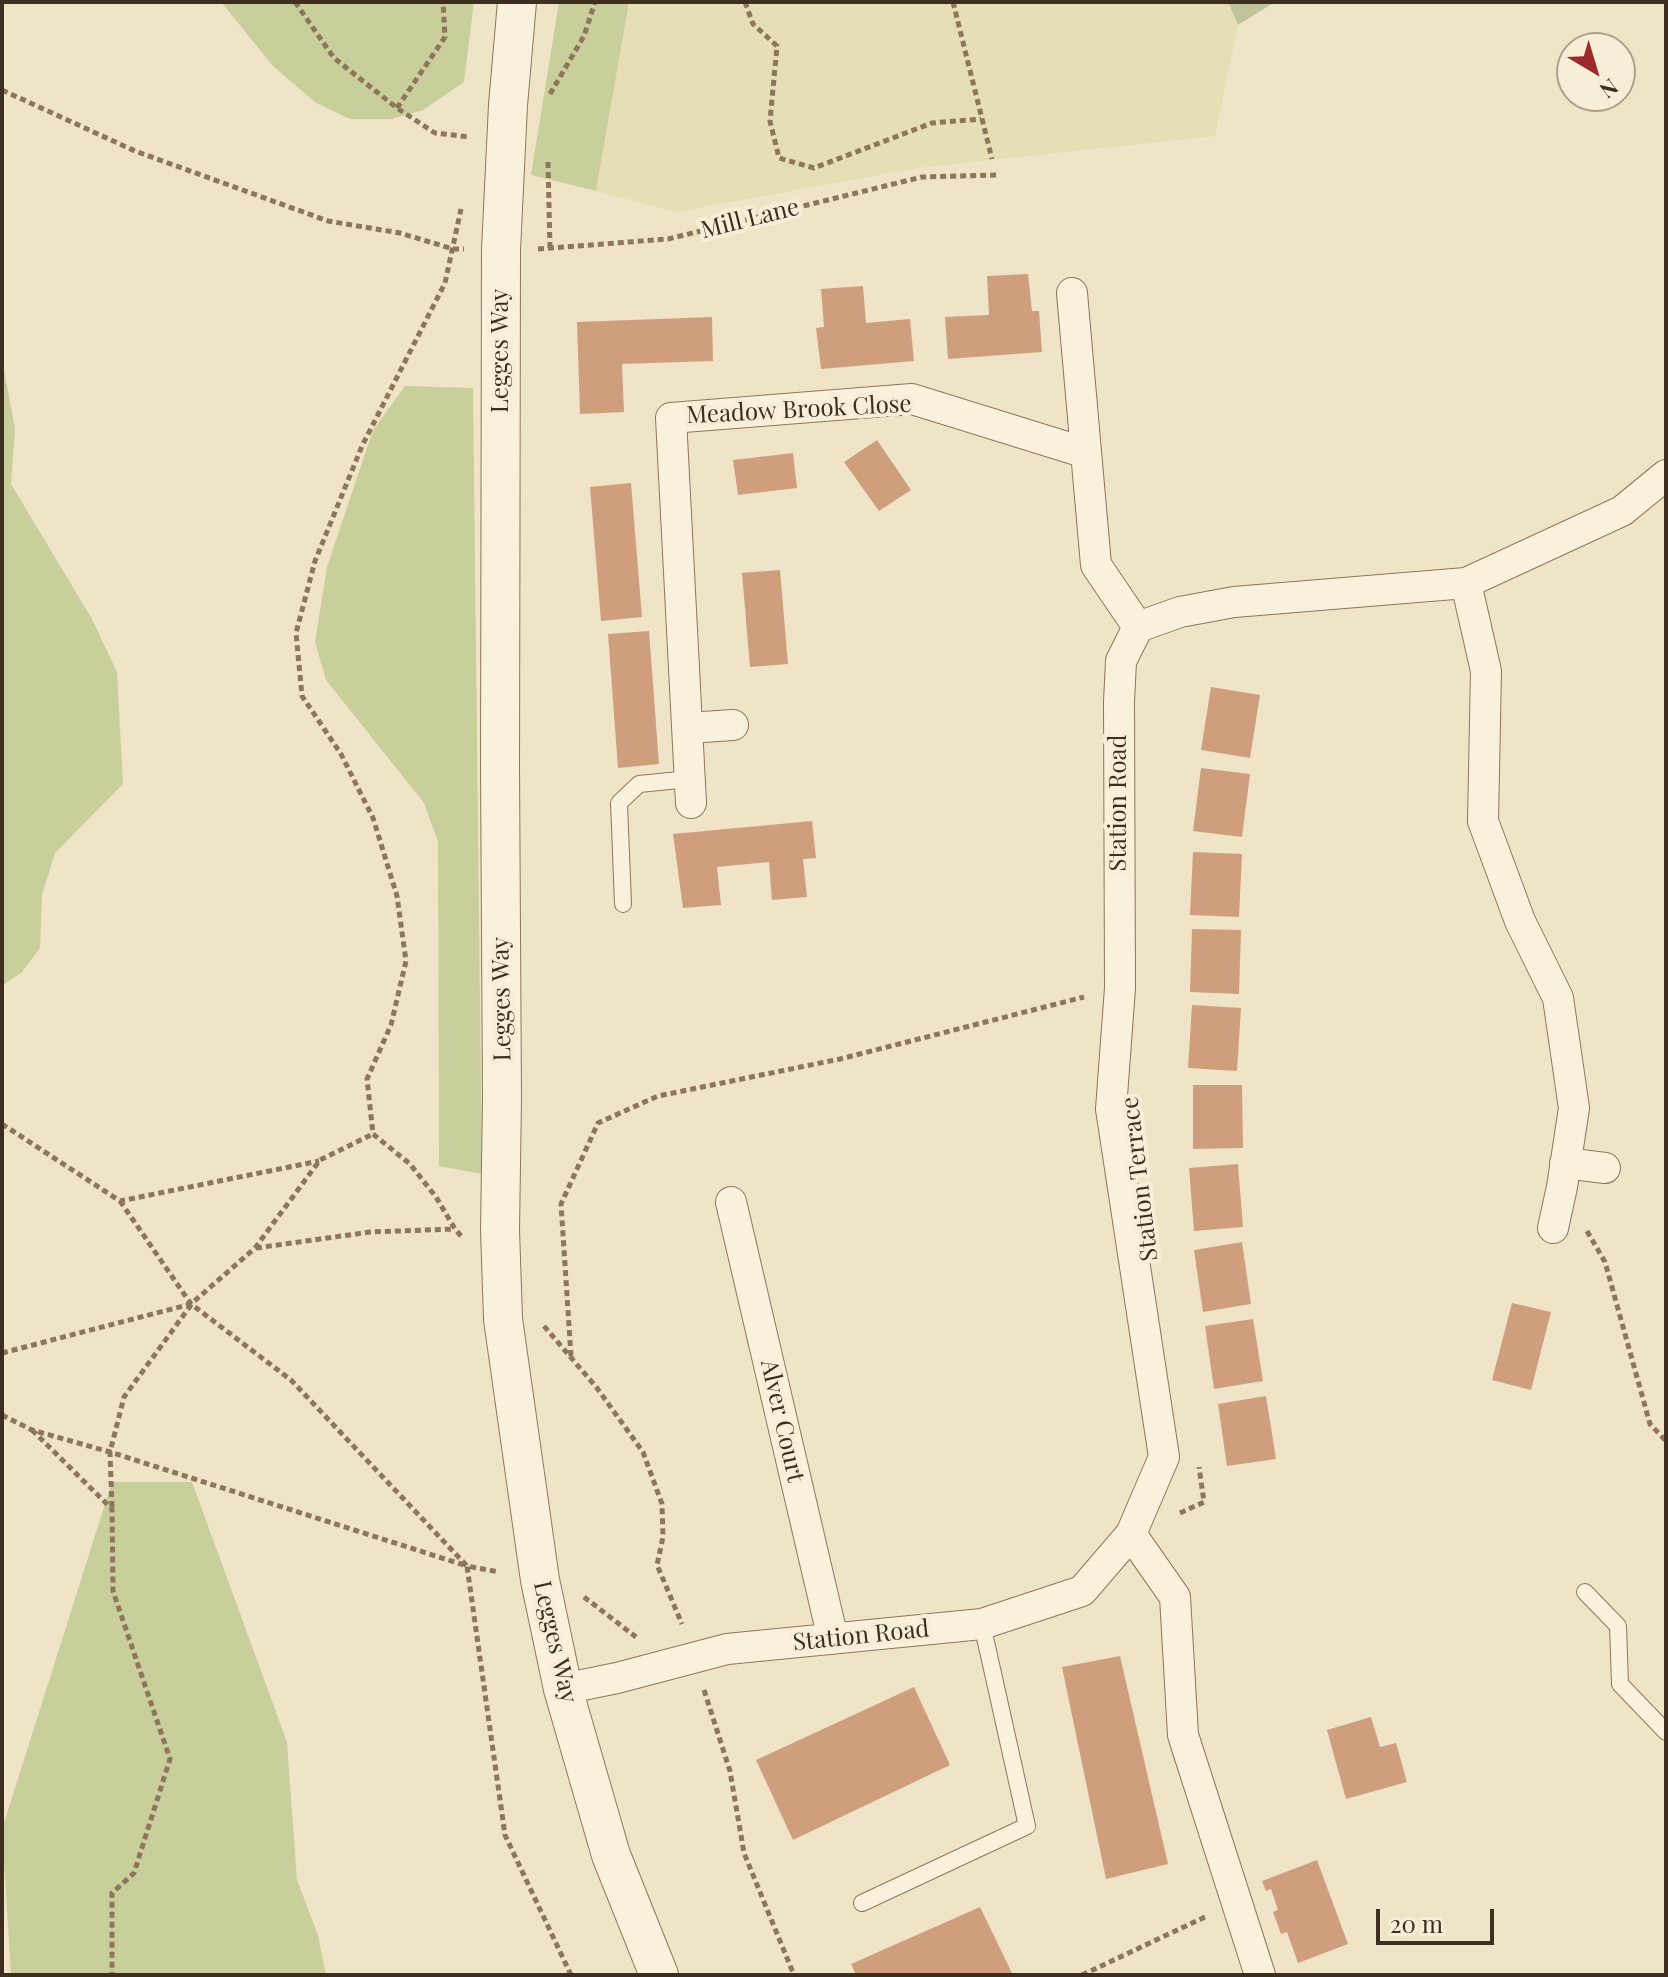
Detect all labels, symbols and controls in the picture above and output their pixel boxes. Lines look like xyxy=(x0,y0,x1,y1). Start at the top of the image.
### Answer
north arrow xyxy=(1556,32,1636,112)
text: N xyxy=(1594,73,1625,106)
street label: Mill Lane xyxy=(698,193,802,245)
street label: Legges Way xyxy=(487,289,515,413)
street label: Meadow Brook Close xyxy=(686,390,912,430)
street label: Station Road xyxy=(1105,735,1133,871)
street label: Legges Way xyxy=(487,936,517,1062)
street label: Station Terrace xyxy=(1116,1095,1164,1263)
street label: Alver Court xyxy=(754,1357,810,1485)
street label: Legges Way xyxy=(527,1578,583,1706)
street label: Station Road xyxy=(791,1615,931,1657)
scale bar xyxy=(1380,1893,1498,1943)
text: 20 m xyxy=(1390,1907,1443,1939)

